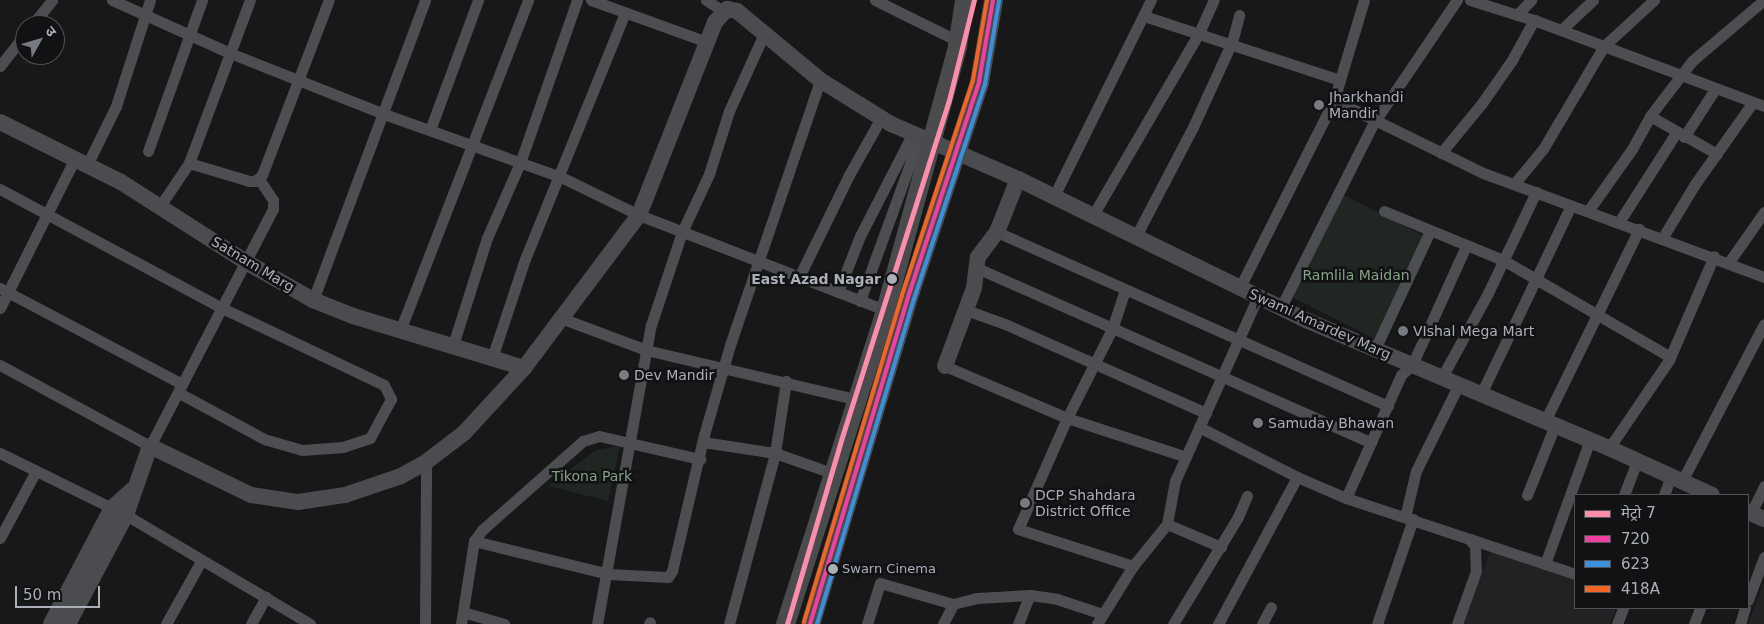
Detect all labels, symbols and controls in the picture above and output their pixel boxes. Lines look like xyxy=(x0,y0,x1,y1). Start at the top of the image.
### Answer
north arrow xyxy=(15,15,65,65)
text: उ xyxy=(42,23,60,39)
place label: Jharkhandi Mandir xyxy=(1329,89,1404,121)
marker: Jharkhandi Mandir xyxy=(1313,99,1325,111)
street label: Satnam Marg xyxy=(209,233,297,295)
park label: Ramlila Maidan xyxy=(1302,267,1410,283)
place label: East Azad Nagar xyxy=(751,271,881,287)
marker: East Azad Nagar xyxy=(885,272,899,286)
street label: Swami Amardev Marg xyxy=(1246,285,1394,363)
place label: VIshal Mega Mart xyxy=(1413,323,1534,339)
marker: VIshal Mega Mart xyxy=(1397,325,1409,337)
place label: Dev Mandir xyxy=(634,367,714,383)
marker: Dev Mandir xyxy=(618,369,630,381)
place label: Samuday Bhawan xyxy=(1268,415,1394,431)
marker: Samuday Bhawan xyxy=(1252,417,1264,429)
park label: Tikona Park xyxy=(552,468,632,484)
place label: DCP Shahdara District Office xyxy=(1035,487,1135,520)
legend xyxy=(1574,494,1749,609)
marker: DCP Shahdara District Office xyxy=(1019,497,1031,509)
text: मेट्रो 7 xyxy=(1621,504,1656,522)
text: 720 xyxy=(1621,530,1650,548)
text: 623 xyxy=(1621,555,1650,573)
place label: Swarn Cinema xyxy=(842,561,936,577)
marker: Swarn Cinema xyxy=(828,564,838,574)
scale bar xyxy=(18,576,102,608)
text: 418A xyxy=(1621,580,1660,598)
text: 50 m xyxy=(23,586,61,604)

